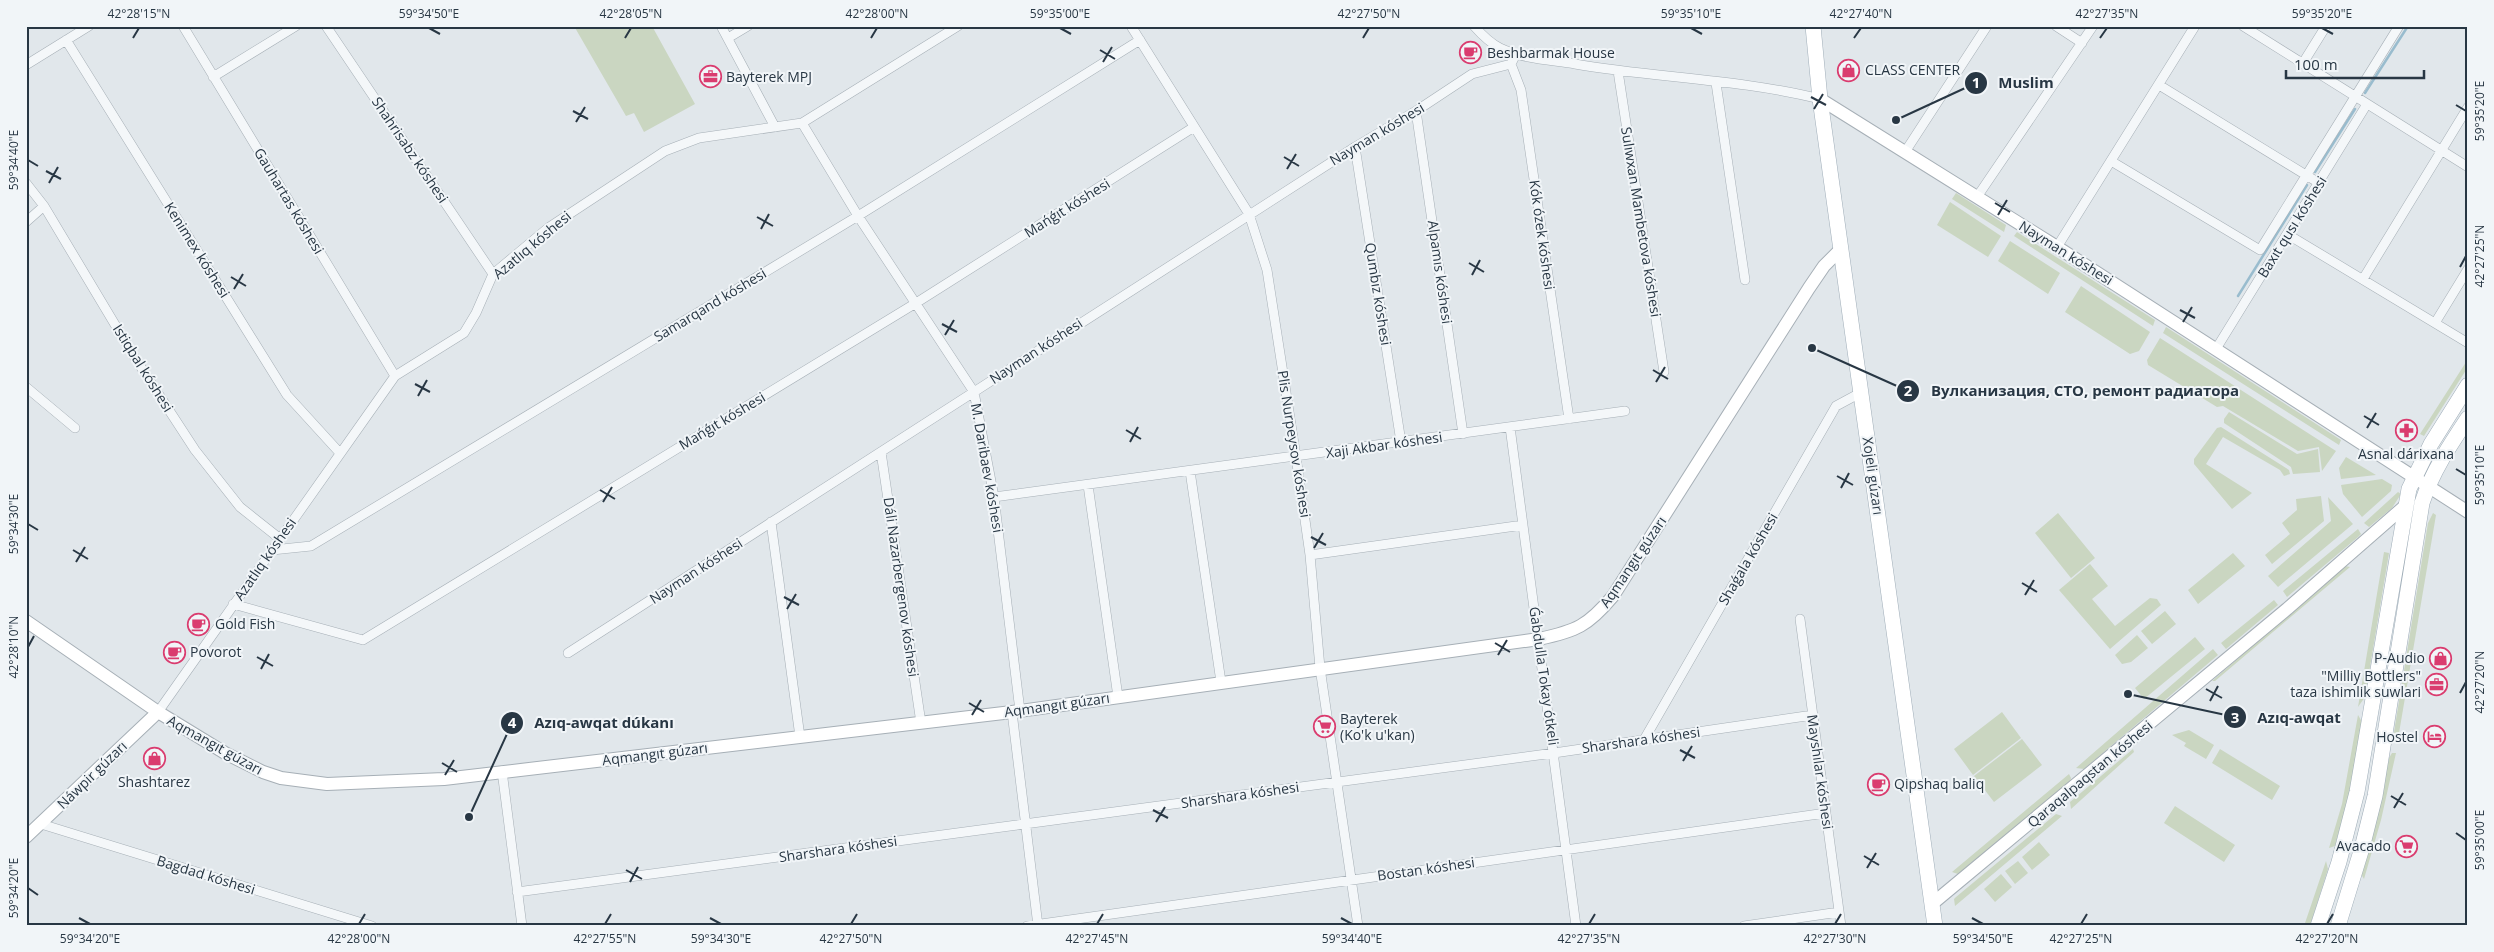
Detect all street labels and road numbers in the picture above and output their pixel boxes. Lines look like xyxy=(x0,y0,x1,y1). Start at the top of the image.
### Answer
street label: Shahrisabz kóshesi xyxy=(368,93,453,207)
street label: Nayman kóshesi xyxy=(1326,98,1428,169)
street label: Sulıwxan Mambetova kóshesi xyxy=(1617,126,1666,318)
street label: Gauhartas kóshesi xyxy=(250,144,329,257)
street label: Baxıt qusı kóshesi xyxy=(2253,172,2330,281)
street label: Mańǵıt kóshesi xyxy=(1020,174,1113,242)
street label: Kók ózek kóshesi xyxy=(1525,179,1560,291)
street label: Kenimex kóshesi xyxy=(160,198,234,301)
street label: Azatlıq kóshesi xyxy=(489,206,575,283)
street label: Nayman kóshesi xyxy=(2016,216,2117,289)
street label: Alpamıs kóshesi xyxy=(1424,219,1457,325)
street label: Qumbız kóshesi xyxy=(1361,241,1396,347)
street label: Samarqand kóshesi xyxy=(650,263,770,346)
street label: Nayman kóshesi xyxy=(986,313,1086,388)
street label: Istiqbal kóshesi xyxy=(109,320,178,415)
street label: Plis Nurpeysov kóshesi xyxy=(1273,369,1316,519)
street label: Mańǵıt kóshesi xyxy=(675,387,769,454)
street label: M. Daribaev kóshesi xyxy=(967,402,1008,534)
street label: Xaji Akbar kóshesi xyxy=(1324,427,1443,462)
street label: Xojeli gúzarı xyxy=(1859,436,1888,516)
street label: Dáli Nazarbergenov kóshesi xyxy=(879,496,924,678)
street label: Shaǵala kóshesi xyxy=(1713,509,1782,608)
street label: Aqmangıt gúzarı xyxy=(1595,512,1670,611)
street label: Azatlıq kóshesi xyxy=(229,514,300,604)
street label: Nayman kóshesi xyxy=(646,533,746,608)
street label: Ǵabdulla Tokay ótkeli xyxy=(1525,605,1564,746)
street label: Aqmangıt gúzarı xyxy=(1003,688,1111,721)
street label: Aqmangıt gúzarı xyxy=(164,710,266,779)
street label: Mayshılar kóshesi xyxy=(1803,713,1838,831)
street label: Qaraqalpaqstan kóshesi xyxy=(2023,716,2156,832)
street label: Sharshara kóshesi xyxy=(1581,722,1701,757)
street label: Náwpir gúzarı xyxy=(53,736,131,813)
street label: Aqmangıt gúzarı xyxy=(601,738,709,769)
street label: Sharshara kóshesi xyxy=(1180,777,1300,812)
street label: Sharshara kóshesi xyxy=(778,831,898,866)
street label: Bagdad kóshesi xyxy=(155,851,258,899)
street label: Bostan kóshesi xyxy=(1376,852,1476,885)

